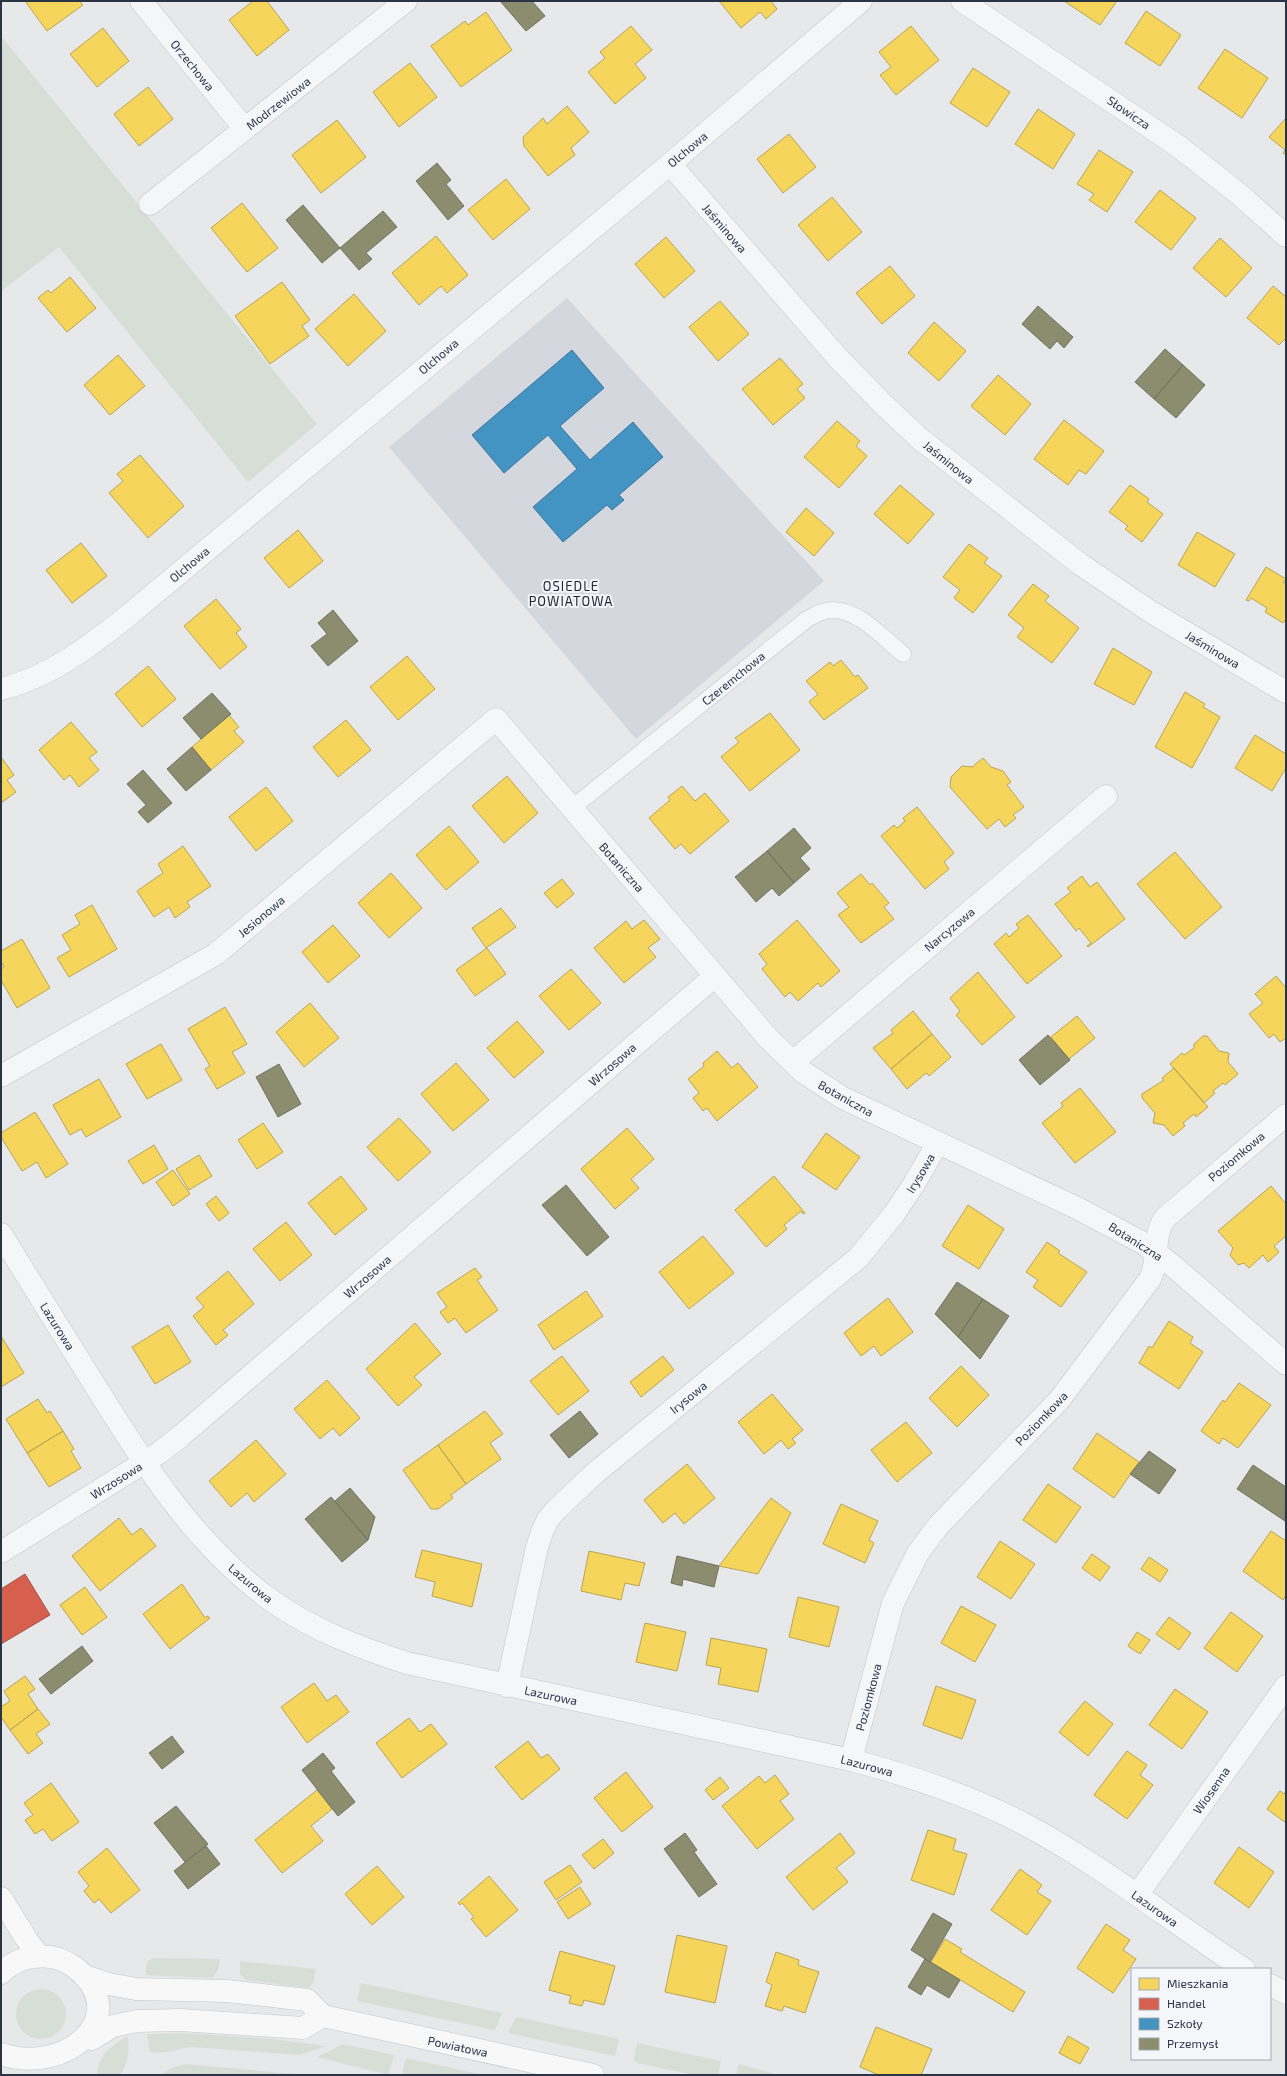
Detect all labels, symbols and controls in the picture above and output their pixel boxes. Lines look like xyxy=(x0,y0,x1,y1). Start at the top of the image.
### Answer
street label: Orzechowa xyxy=(168,37,218,93)
street label: Modrzewiowa xyxy=(243,74,313,132)
street label: Słowicza xyxy=(1105,93,1153,131)
street label: Olchowa xyxy=(664,128,710,170)
street label: Jaśminowa xyxy=(700,201,750,255)
street label: Olchowa xyxy=(415,335,461,377)
street label: Jaśminowa xyxy=(921,438,977,486)
street label: Olchowa xyxy=(166,543,212,585)
district label: OSIEDLE POWIATOWA xyxy=(529,578,613,609)
street label: Jaśminowa xyxy=(1183,627,1243,671)
street label: Czeremchowa xyxy=(699,648,767,708)
street label: Botaniczna xyxy=(597,839,647,895)
street label: Jesionowa xyxy=(235,892,287,940)
street label: Narcyzowa xyxy=(921,904,977,954)
street label: Wrzosowa xyxy=(585,1040,639,1088)
street label: Botaniczna xyxy=(816,1077,876,1119)
street label: Poziomkowa xyxy=(1205,1128,1267,1184)
street label: Irysowa xyxy=(903,1151,937,1195)
street label: Botaniczna xyxy=(1106,1219,1166,1263)
street label: Wrzosowa xyxy=(340,1252,394,1300)
street label: Lazurowa xyxy=(38,1300,78,1352)
street label: Irysowa xyxy=(667,1378,709,1416)
street label: Poziomkowa xyxy=(1012,1388,1070,1448)
street label: Wrzosowa xyxy=(88,1459,144,1501)
street label: Lazurowa xyxy=(226,1560,276,1606)
street label: Poziomkowa xyxy=(852,1662,884,1732)
street label: Lazurowa xyxy=(523,1683,579,1707)
street label: Lazurowa xyxy=(839,1751,895,1779)
street label: Wiosenna xyxy=(1190,1764,1232,1816)
street label: Lazurowa xyxy=(1129,1887,1181,1929)
legend xyxy=(1131,1968,1271,2060)
text: Mieszkania xyxy=(1167,1976,1228,1990)
text: Handel xyxy=(1167,1996,1206,2010)
text: Szkoły xyxy=(1167,2016,1203,2030)
street label: Powiatowa xyxy=(427,2033,489,2059)
text: Przemysł xyxy=(1167,2036,1218,2050)

